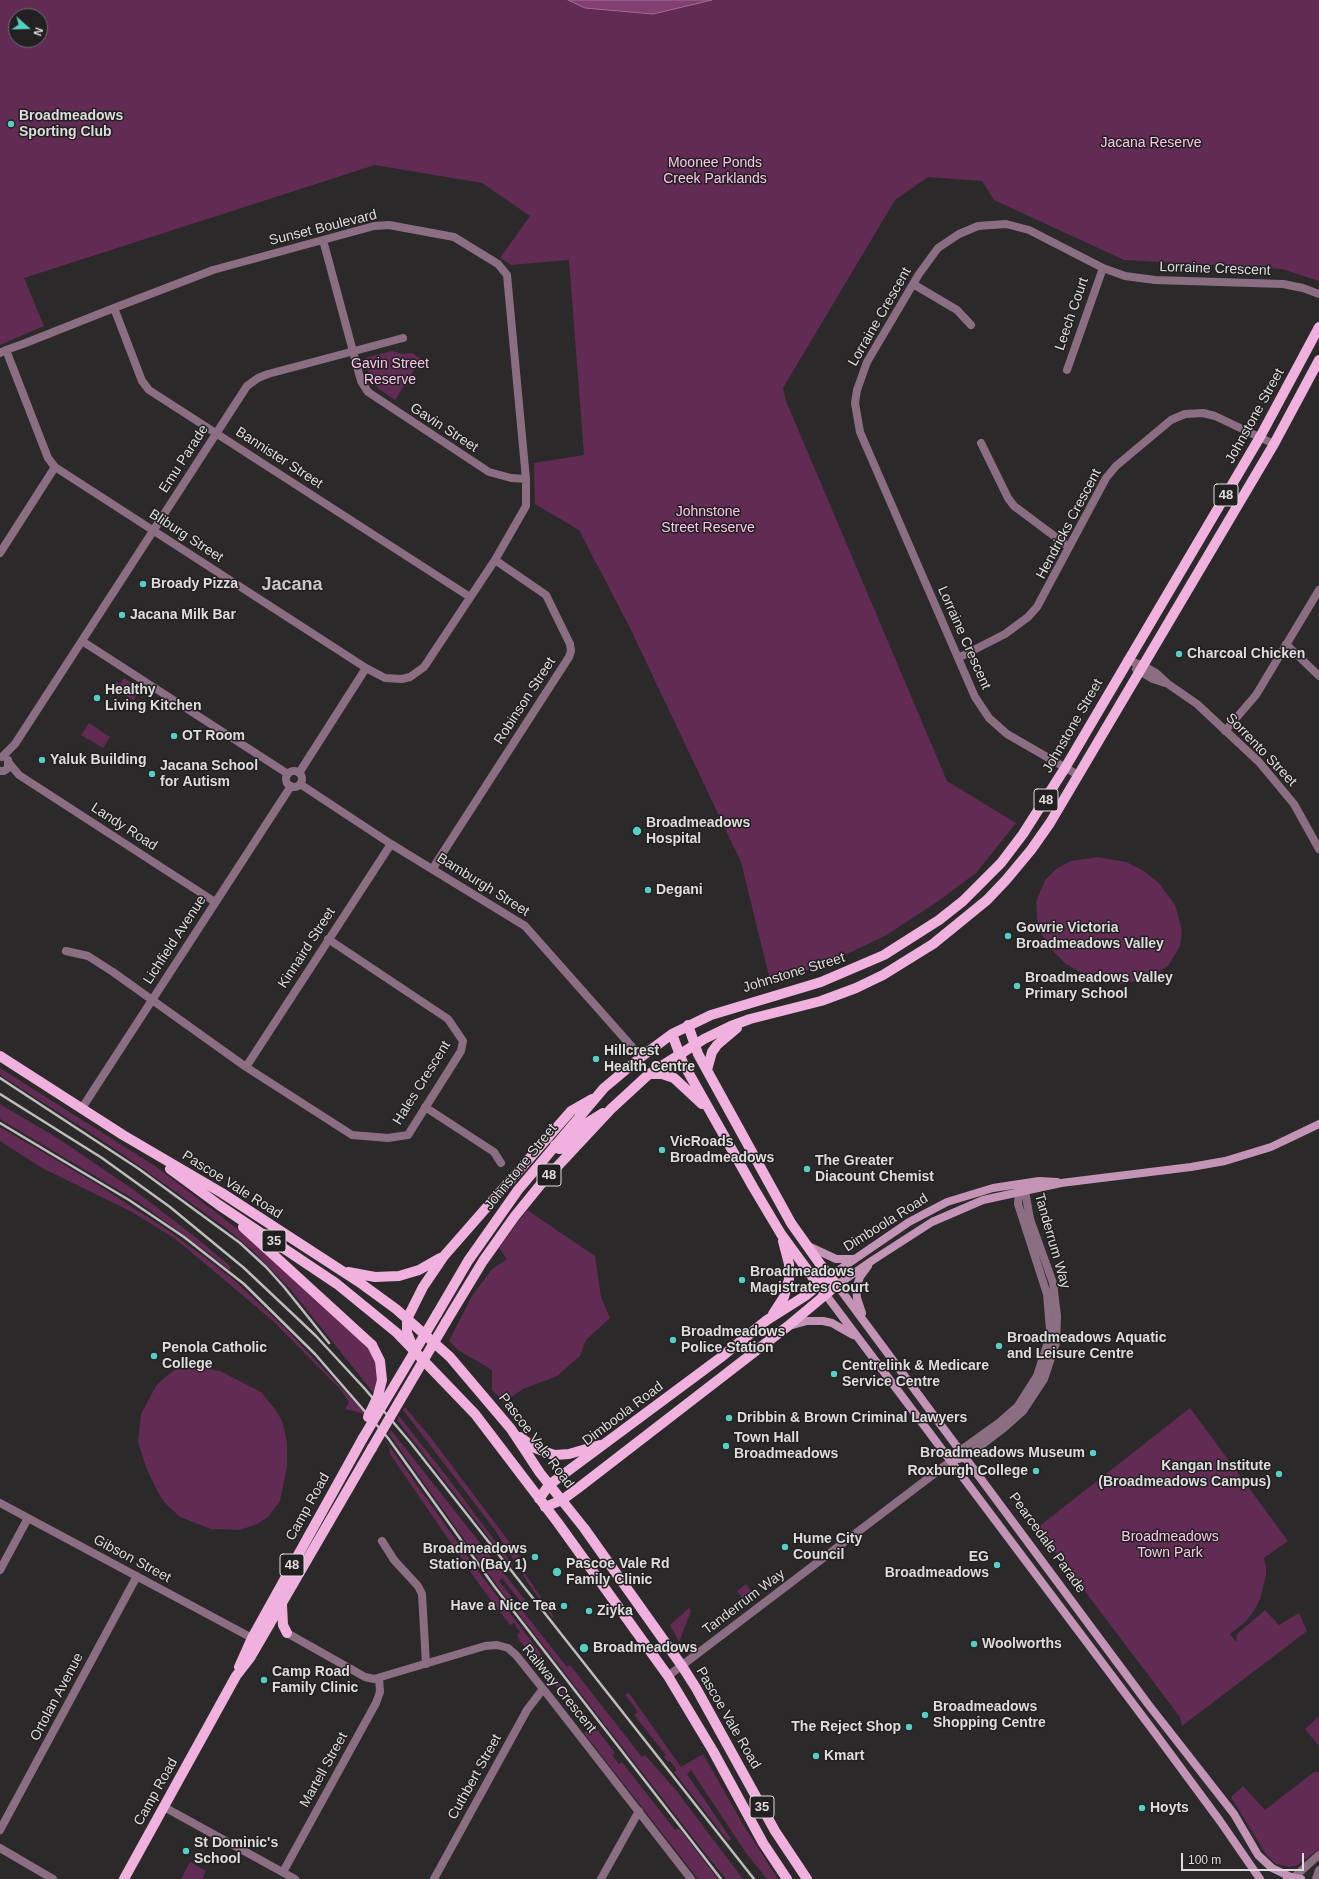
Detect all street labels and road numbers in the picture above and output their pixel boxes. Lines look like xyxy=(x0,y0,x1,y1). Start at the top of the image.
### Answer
street label: Sunset Boulevard xyxy=(267,206,379,250)
street label: Lorraine Crescent xyxy=(1159,259,1271,279)
street label: Lorraine Crescent xyxy=(845,265,915,369)
street label: Leech Court xyxy=(1052,275,1092,353)
street label: Johnstone Street xyxy=(1222,366,1288,466)
street label: Gavin Street xyxy=(407,400,481,456)
street label: Emu Parade xyxy=(156,422,212,496)
street label: Bannister Street xyxy=(232,424,326,492)
street label: Hendricks Crescent xyxy=(1033,466,1105,582)
road number: 48 xyxy=(1214,484,1238,506)
street label: Bliburg Street xyxy=(146,506,226,566)
street label: Lorraine Crescent xyxy=(934,584,994,692)
street label: Robinson Street xyxy=(491,654,559,748)
street label: Johnstone Street xyxy=(1039,676,1107,776)
street label: Sorrento Street xyxy=(1222,710,1300,790)
road number: 48 xyxy=(1034,789,1058,811)
street label: Landy Road xyxy=(88,799,160,855)
street label: Bamburgh Street xyxy=(434,850,532,920)
street label: Lichfield Avenue xyxy=(140,892,210,988)
street label: Kinnaird Street xyxy=(275,905,339,991)
street label: Johnstone Street xyxy=(741,949,847,997)
street label: Hales Crescent xyxy=(390,1038,454,1128)
street label: Johnstone Street xyxy=(481,1121,561,1213)
street label: Pascoe Vale Road xyxy=(179,1147,285,1223)
road number: 48 xyxy=(537,1164,561,1186)
street label: Dimboola Road xyxy=(841,1190,931,1256)
street label: Tanderrum Way xyxy=(1030,1191,1074,1291)
road number: 35 xyxy=(262,1230,286,1252)
street label: Dimboola Road xyxy=(579,1378,667,1450)
street label: Pascoe Vale Road xyxy=(495,1390,577,1492)
street label: Camp Road xyxy=(283,1470,333,1544)
street label: Pearcedale Parade xyxy=(1005,1490,1089,1596)
street label: Gibson Street xyxy=(90,1531,174,1587)
road number: 48 xyxy=(280,1554,304,1576)
street label: Tanderrum Way xyxy=(700,1566,788,1638)
street label: Railway Crescent xyxy=(518,1641,600,1737)
street label: Ortolan Avenue xyxy=(27,1650,87,1744)
street label: Pascoe Vale Road xyxy=(692,1664,764,1772)
street label: Martell Street xyxy=(296,1730,352,1810)
street label: Cuthbert Street xyxy=(445,1731,505,1823)
street label: Camp Road xyxy=(131,1755,181,1829)
road number: 35 xyxy=(750,1796,774,1818)

